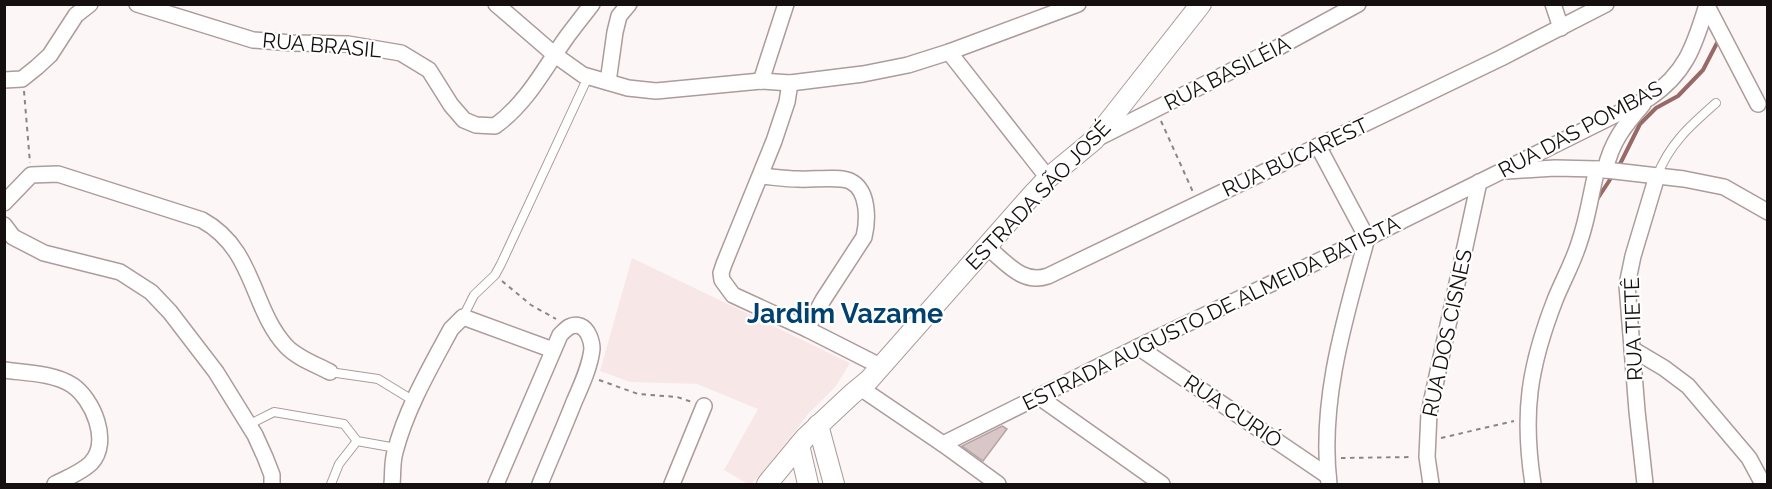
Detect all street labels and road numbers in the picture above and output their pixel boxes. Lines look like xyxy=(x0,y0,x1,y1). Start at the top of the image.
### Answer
street label: RUA BRASIL xyxy=(261,27,383,63)
street label: RUA BASILÉIA xyxy=(1160,31,1294,115)
street label: RUA DAS POMBAS xyxy=(1494,75,1666,183)
street label: RUA BUCAREST xyxy=(1218,112,1372,202)
street label: ESTRADA SÃO JOSÉ xyxy=(960,115,1116,275)
street label: ESTRADA AUGUSTO DE ALMEIDA BATISTA xyxy=(1018,210,1404,416)
street label: RUA DOS CISNES xyxy=(1417,247,1477,419)
street label: RUA TIETÊ xyxy=(1619,277,1647,381)
street label: RUA CURIÓ xyxy=(1179,369,1287,453)

